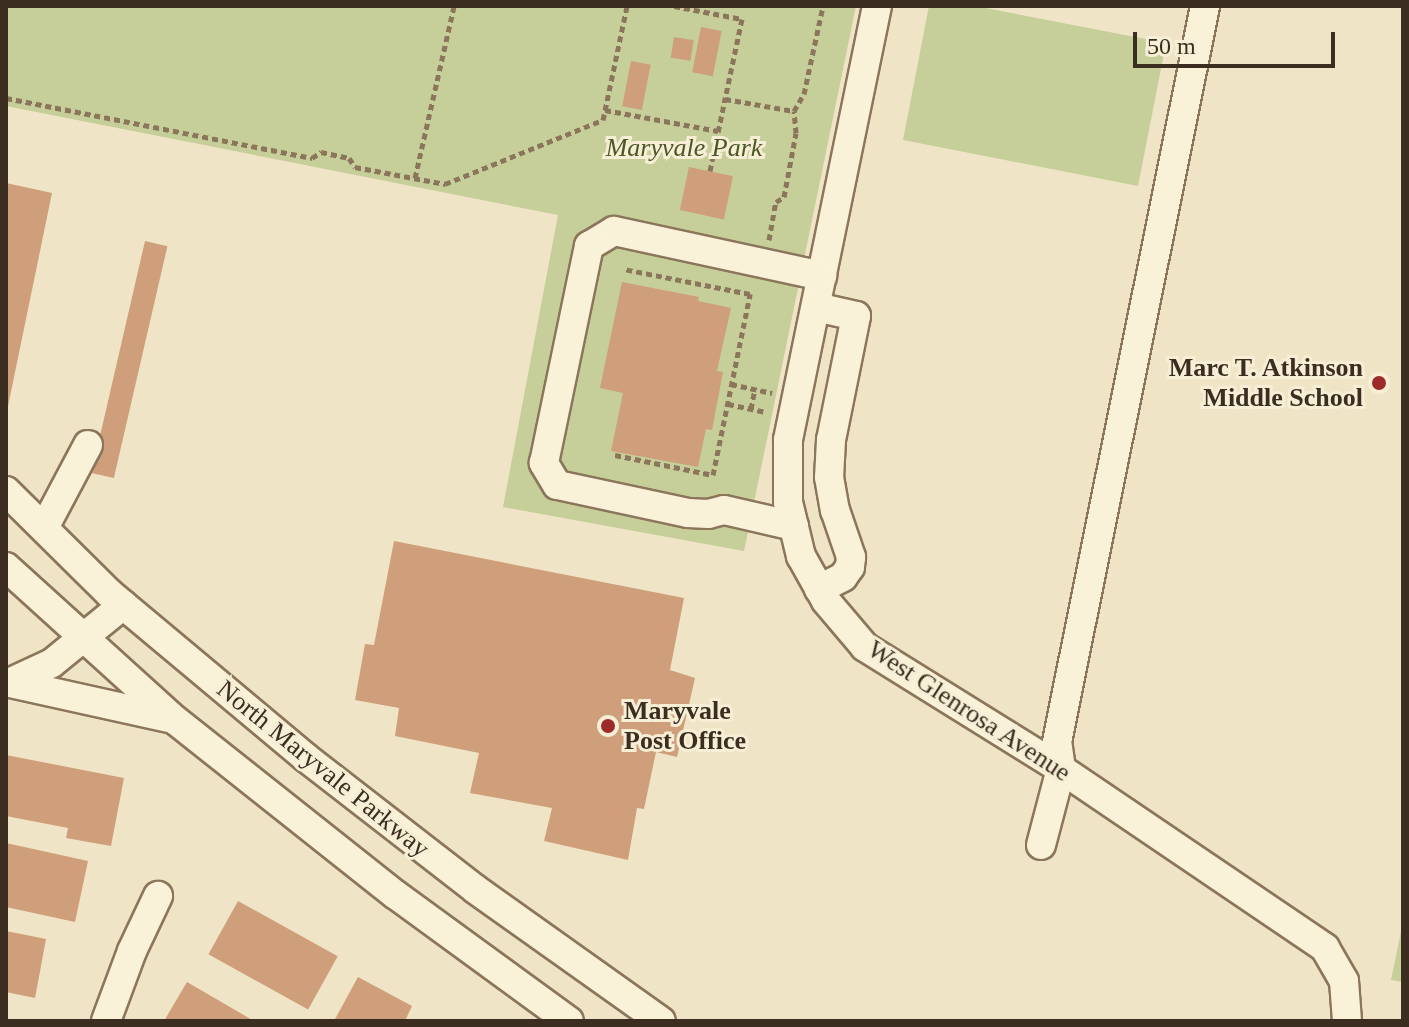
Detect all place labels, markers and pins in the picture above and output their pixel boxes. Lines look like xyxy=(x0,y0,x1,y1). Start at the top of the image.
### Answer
place label: Marc T. Atkinson Middle School xyxy=(1167,352,1363,414)
marker: Marc T. Atkinson Middle School xyxy=(1370,374,1388,392)
place label: Maryvale Post Office xyxy=(624,695,746,756)
marker: Maryvale Post Office xyxy=(599,717,617,735)

